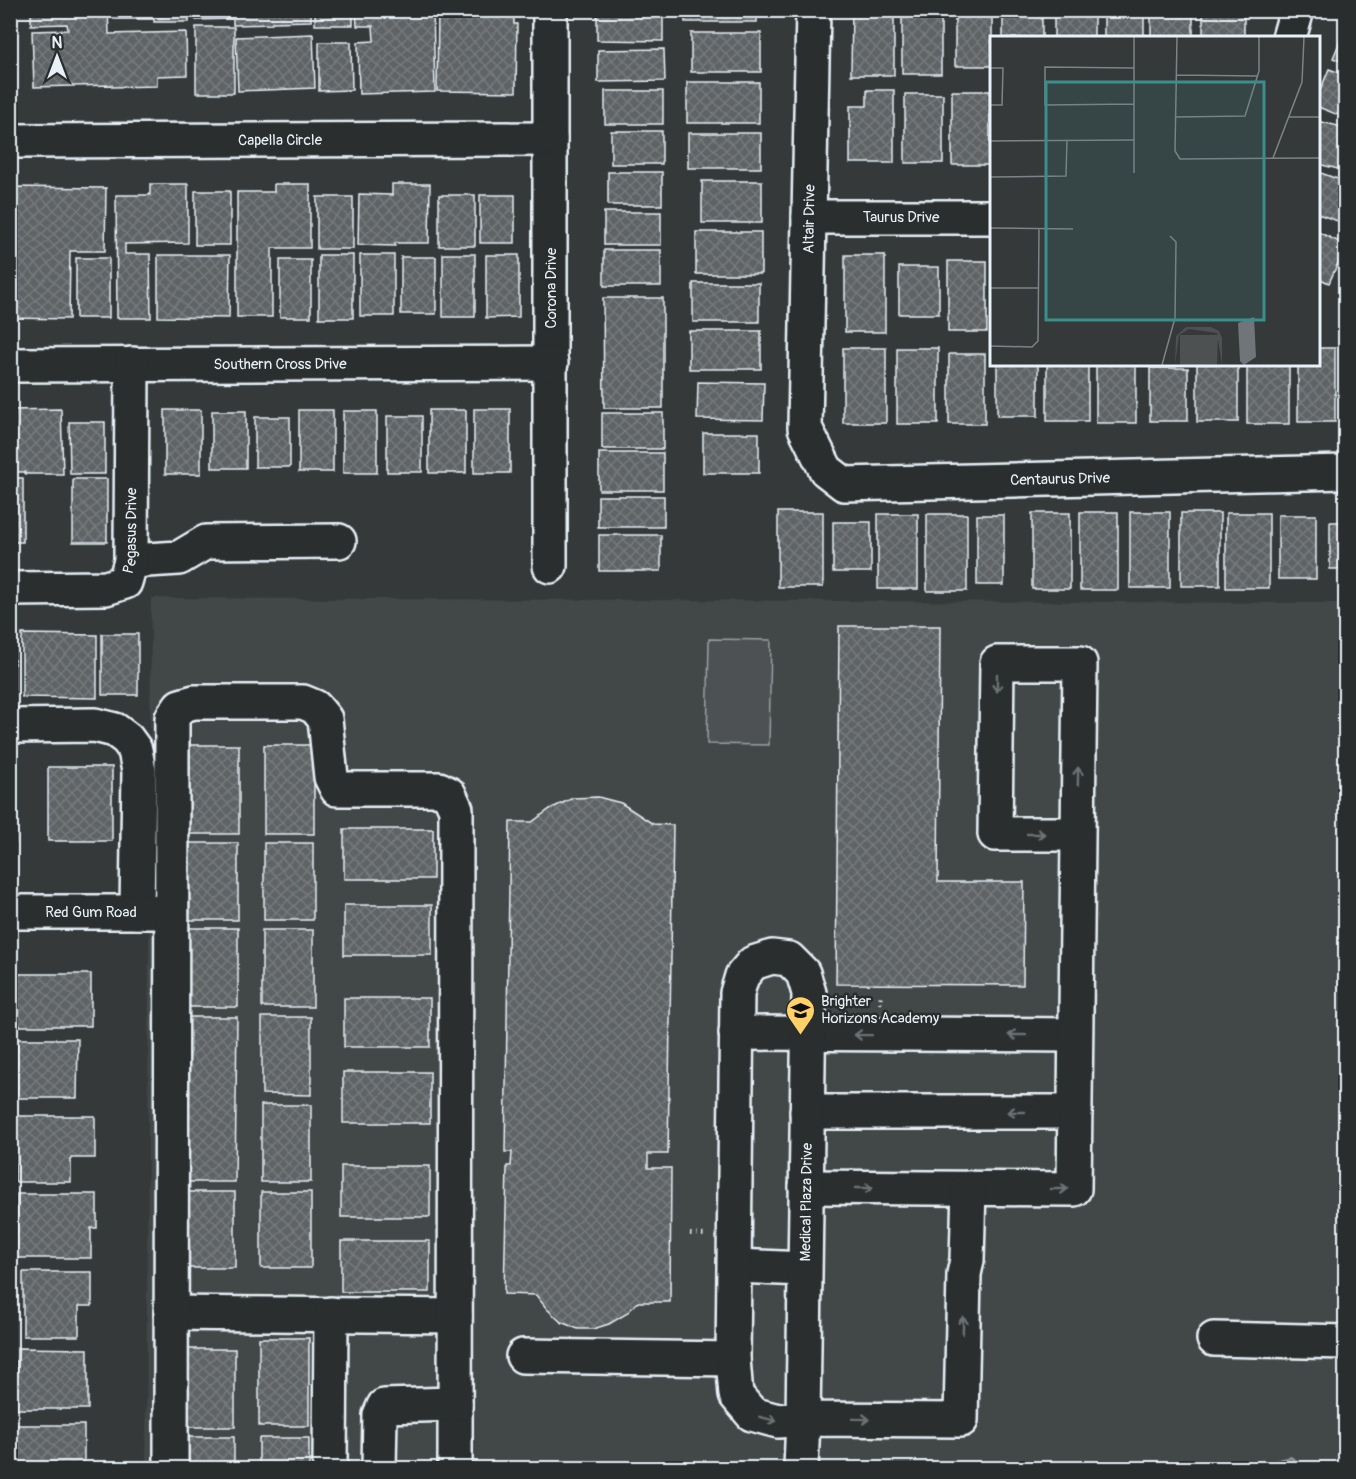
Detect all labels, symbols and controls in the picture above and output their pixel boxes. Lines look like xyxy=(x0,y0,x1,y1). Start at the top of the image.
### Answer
north arrow xyxy=(27,27,87,87)
text: N xyxy=(52,33,63,53)
inset map xyxy=(990,36,1320,366)
street label: Capella Circle xyxy=(238,131,323,150)
street label: Altair Drive xyxy=(799,183,820,254)
street label: Taurus Drive xyxy=(863,208,940,227)
street label: Corona Drive xyxy=(542,247,561,329)
street label: Southern Cross Drive xyxy=(213,355,347,374)
street label: Centaurus Drive xyxy=(1010,469,1111,490)
street label: Pegasus Drive xyxy=(119,487,142,576)
one-way arrow xyxy=(991,672,1003,692)
one-way arrow xyxy=(1072,766,1084,786)
one-way arrow xyxy=(1025,828,1045,840)
street label: Red Gum Road xyxy=(45,903,137,922)
place label: Brighter Horizons Academy xyxy=(821,992,940,1028)
school or university icon: Brighter Horizons Academy xyxy=(784,994,816,1036)
one-way arrow xyxy=(853,1029,873,1040)
one-way arrow xyxy=(1007,1029,1027,1041)
one-way arrow xyxy=(1007,1106,1027,1118)
street label: Medical Plaza Drive xyxy=(796,1142,817,1262)
one-way arrow xyxy=(854,1182,874,1194)
one-way arrow xyxy=(1049,1183,1069,1195)
one-way arrow xyxy=(957,1316,969,1336)
one-way arrow xyxy=(758,1413,777,1425)
one-way arrow xyxy=(851,1413,871,1425)

